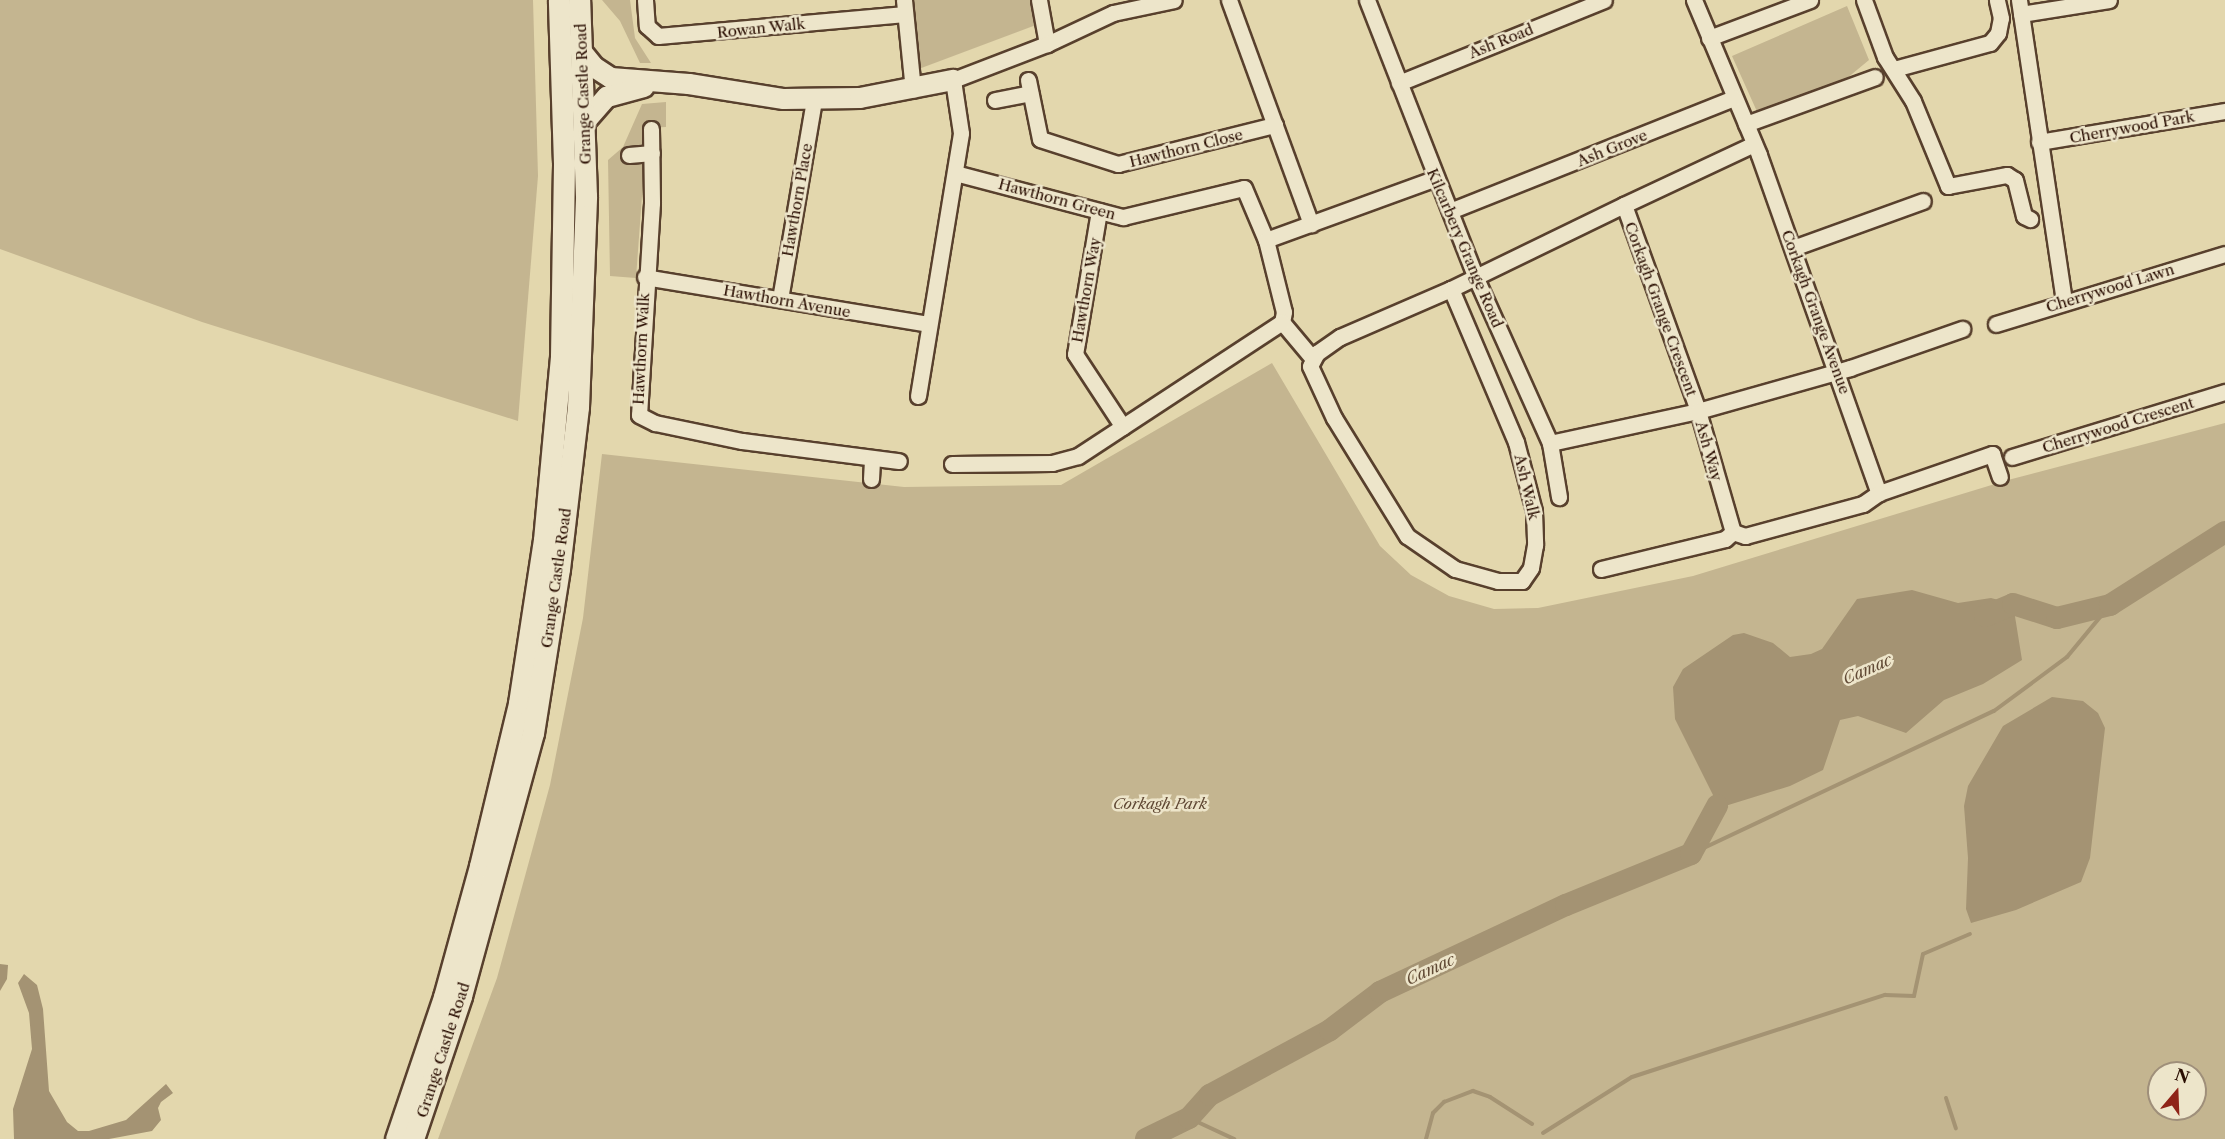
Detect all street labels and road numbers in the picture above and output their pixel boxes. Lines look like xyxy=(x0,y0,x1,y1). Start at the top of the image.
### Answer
street label: Rowan Walk xyxy=(716,14,806,42)
street label: Ash Road xyxy=(1466,20,1536,62)
street label: Grange Castle Road xyxy=(572,23,594,165)
street label: Cherrywood Park xyxy=(2068,107,2196,147)
street label: Hawthorn Close xyxy=(1127,125,1245,171)
street label: Ash Grove xyxy=(1574,126,1650,170)
street label: Hawthorn Place xyxy=(778,142,816,258)
street label: Kilcarbery Grange Road xyxy=(1423,165,1507,331)
street label: Hawthorn Green xyxy=(996,175,1118,223)
street label: Corkagh Grange Crescent xyxy=(1621,219,1701,399)
street label: Corkagh Grange Avenue xyxy=(1778,227,1854,397)
street label: Hawthorn Way xyxy=(1068,236,1104,344)
street label: Cherrywood Lawn xyxy=(2044,260,2176,316)
street label: Hawthorn Avenue xyxy=(722,281,852,321)
street label: Hawthorn Walk xyxy=(629,292,653,406)
street label: Cherrywood Crescent xyxy=(2040,393,2196,457)
street label: Ash Way xyxy=(1692,419,1726,483)
street label: Ash Walk xyxy=(1511,452,1543,522)
street label: Grange Castle Road xyxy=(537,507,575,649)
street label: Grange Castle Road xyxy=(413,980,473,1120)

